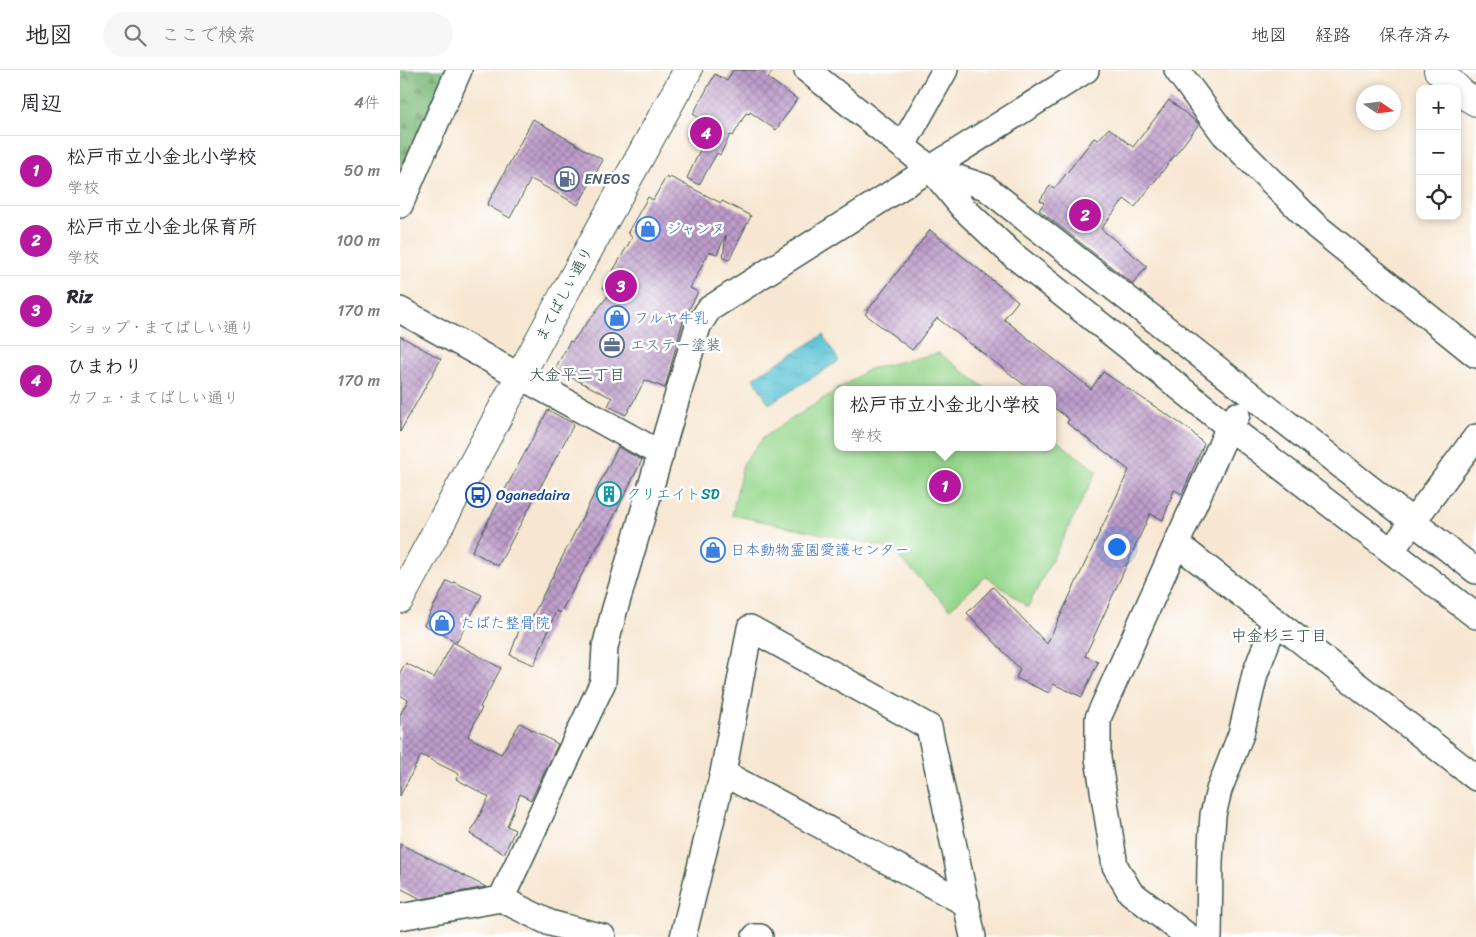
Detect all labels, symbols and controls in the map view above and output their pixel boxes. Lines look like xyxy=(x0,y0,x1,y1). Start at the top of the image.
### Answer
search box xyxy=(103,12,453,57)
text: 地図 xyxy=(25,14,73,56)
text: ここで検索 xyxy=(161,18,256,51)
text: 地図 xyxy=(1251,19,1287,51)
text: 経路 xyxy=(1315,19,1351,51)
text: 保存済み xyxy=(1379,19,1451,51)
icon: search xyxy=(121,21,149,49)
text: 周辺 xyxy=(20,84,62,122)
north arrow xyxy=(1356,85,1401,130)
map controls xyxy=(1416,85,1461,220)
button: + xyxy=(1416,85,1461,130)
text: 4件 xyxy=(354,88,380,117)
pin: 4 xyxy=(690,114,722,152)
button: − xyxy=(1416,130,1461,175)
text: 松戸市立小金北小学校 xyxy=(67,140,257,173)
text: 1 xyxy=(33,156,39,185)
text: 50 m xyxy=(344,156,380,185)
fuel station icon: ENEOS xyxy=(554,166,580,192)
place label: ENEOS xyxy=(584,166,631,192)
text: 学校 xyxy=(67,173,99,202)
button: locate xyxy=(1416,175,1461,220)
pin: 2 xyxy=(1069,196,1101,234)
text: 松戸市立小金北保育所 xyxy=(67,210,257,243)
shop icon: ジャンヌ xyxy=(635,216,661,242)
place label: ジャンヌ xyxy=(666,216,725,242)
text: 2 xyxy=(31,226,41,255)
text: 100 m xyxy=(336,226,380,255)
street label: まてばしい通り xyxy=(528,242,600,346)
text: 学校 xyxy=(67,243,99,272)
pin: 3 xyxy=(605,267,637,305)
text: Riz xyxy=(67,280,93,313)
text: 3 xyxy=(32,296,40,325)
text: 170 m xyxy=(337,296,380,325)
shop icon: フルヤ牛乳 xyxy=(604,305,630,331)
place label: フルヤ牛乳 xyxy=(634,305,708,331)
text: ショップ · まてばしい通り xyxy=(67,313,255,342)
office icon: エステー塗装 xyxy=(599,332,625,358)
place label: エステー塗装 xyxy=(630,332,721,358)
text: ひまわり xyxy=(67,350,143,383)
district label: 大金平二丁目 xyxy=(529,360,625,389)
text: 4 xyxy=(31,366,41,395)
text: 170 m xyxy=(337,366,380,395)
text: カフェ · まてばしい通り xyxy=(67,383,239,412)
popup xyxy=(834,386,1056,451)
text: 松戸市立小金北小学校 xyxy=(850,388,1040,421)
text: 学校 xyxy=(850,421,882,450)
pin: 1 xyxy=(929,467,961,505)
building icon: クリエイトSD xyxy=(596,481,622,507)
place label: クリエイトSD xyxy=(626,481,719,507)
bus stop icon: Oganedaira xyxy=(465,482,491,508)
place label: Oganedaira xyxy=(496,482,570,508)
your location xyxy=(1104,534,1130,560)
shop icon: 日本動物霊園愛護センター xyxy=(700,537,726,563)
place label: 日本動物霊園愛護センター xyxy=(730,537,909,563)
shop icon: たばた整骨院 xyxy=(429,610,455,636)
place label: たばた整骨院 xyxy=(460,610,550,636)
district label: 中金杉三丁目 xyxy=(1231,621,1327,650)

